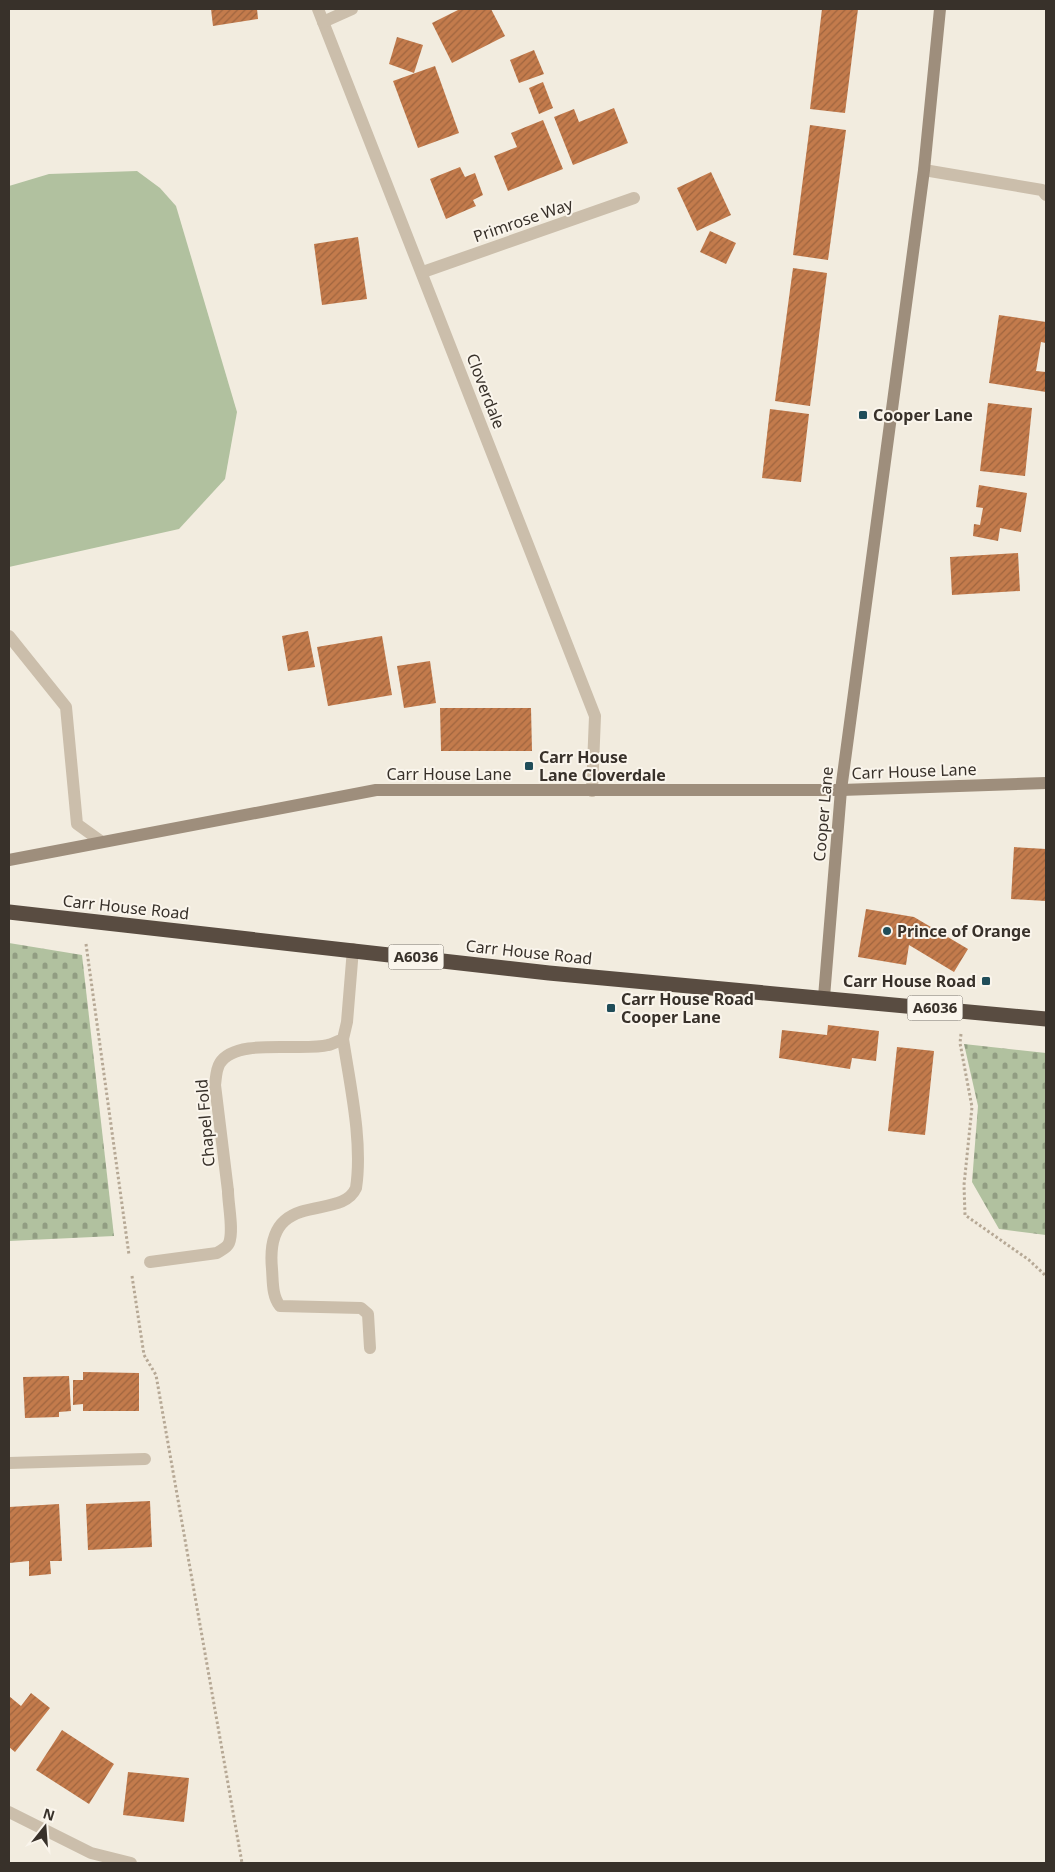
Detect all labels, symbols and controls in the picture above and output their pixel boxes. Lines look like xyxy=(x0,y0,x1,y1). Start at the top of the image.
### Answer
street label: Primrose Way xyxy=(470,192,576,247)
street label: Cloverdale xyxy=(462,350,510,432)
place label: Cooper Lane xyxy=(873,404,973,426)
marker: Cooper Lane xyxy=(857,409,869,421)
place label: Carr House Lane Cloverdale xyxy=(539,746,666,786)
street label: Carr House Lane xyxy=(851,758,977,784)
marker: Carr House Lane Cloverdale xyxy=(523,760,535,772)
street label: Carr House Lane xyxy=(386,763,512,785)
street label: Cooper Lane xyxy=(808,766,838,862)
street label: Carr House Road xyxy=(62,889,190,925)
place label: Prince of Orange xyxy=(897,920,1031,942)
marker: Prince of Orange xyxy=(881,925,893,937)
street label: Carr House Road xyxy=(465,934,593,970)
road number: A6036 xyxy=(388,944,444,970)
place label: Carr House Road xyxy=(843,970,976,992)
marker: Carr House Road xyxy=(980,975,992,987)
place label: Carr House Road Cooper Lane xyxy=(621,988,754,1028)
road number: A6036 xyxy=(908,996,962,1020)
marker: Carr House Road Cooper Lane xyxy=(605,1002,617,1014)
street label: Chapel Fold xyxy=(190,1078,220,1168)
north arrow xyxy=(20,1802,70,1852)
text: N xyxy=(41,1803,57,1825)

